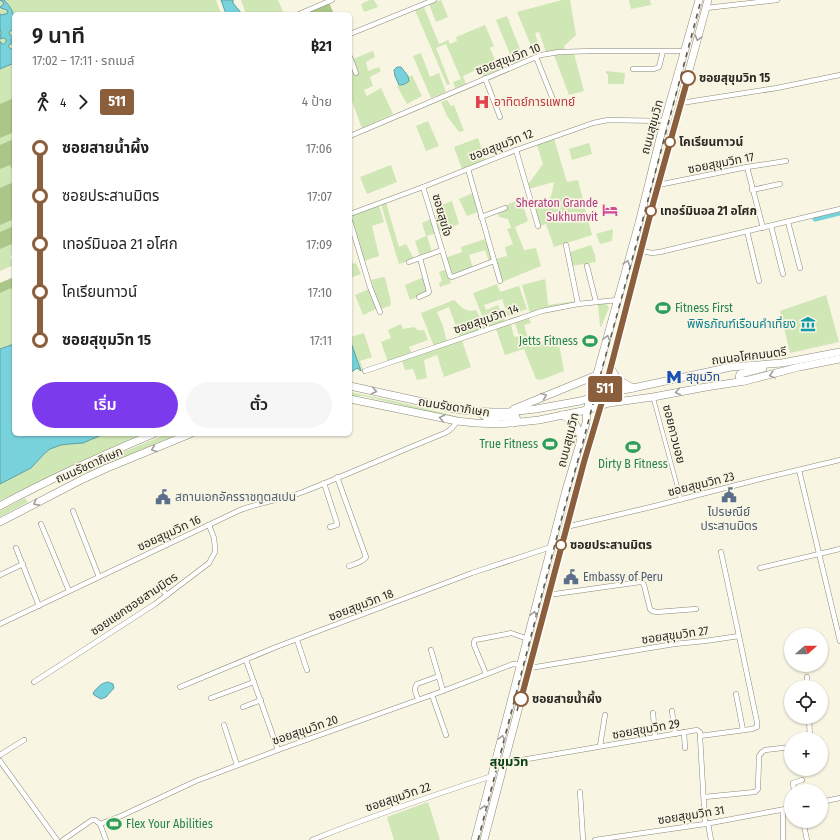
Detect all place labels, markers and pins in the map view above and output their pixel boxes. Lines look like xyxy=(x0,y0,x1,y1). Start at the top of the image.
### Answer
marker: ซอยสุขุมวิท 15 xyxy=(680,70,696,86)
place label: ซอยสุขุมวิท 15 xyxy=(699,71,770,85)
hospital icon: อาทิตย์การแพทย์ xyxy=(473,93,491,111)
place label: อาทิตย์การแพทย์ xyxy=(494,95,575,109)
place label: โคเรียนทาวน์ xyxy=(679,135,743,149)
marker: โคเรียนทาวน์ xyxy=(664,136,676,148)
place label: Sheraton Grande Sukhumvit xyxy=(516,196,598,224)
hotel icon: Sheraton Grande Sukhumvit xyxy=(601,201,619,219)
place label: เทอร์มินอล 21 อโศก xyxy=(660,204,757,218)
marker: เทอร์มินอล 21 อโศก xyxy=(645,205,657,217)
sports icon: Fitness First xyxy=(654,299,672,317)
place label: Fitness First xyxy=(675,301,733,315)
place label: พิพิธภัณฑ์เรือนคำเที่ยง xyxy=(687,315,796,331)
museum icon: พิพิธภัณฑ์เรือนคำเที่ยง xyxy=(799,315,817,333)
sports icon: Jetts Fitness xyxy=(581,332,599,350)
place label: Jetts Fitness xyxy=(519,334,578,348)
metro station icon: สุขุมวิท xyxy=(665,368,683,386)
place label: สุขุมวิท xyxy=(686,370,720,384)
sports icon: True Fitness xyxy=(541,435,559,453)
place label: True Fitness xyxy=(479,437,538,451)
sports icon: Dirty B Fitness xyxy=(624,438,642,456)
place label: Dirty B Fitness xyxy=(598,457,668,471)
public building icon: ไปรษณีย์ ประสานมิตร xyxy=(720,486,738,504)
public building icon: สถานเอกอัครราชทูตสเปน xyxy=(154,488,172,506)
place label: สถานเอกอัครราชทูตสเปน xyxy=(175,490,296,504)
place label: ไปรษณีย์ ประสานมิตร xyxy=(700,505,758,533)
place label: ซอยประสานมิตร xyxy=(570,538,652,552)
marker: ซอยประสานมิตร xyxy=(555,539,567,551)
public building icon: Embassy of Peru xyxy=(562,568,580,586)
place label: Embassy of Peru xyxy=(583,570,663,584)
place label: ซอยสายน้ำผึ้ง xyxy=(532,690,602,706)
marker: ซอยสายน้ำผึ้ง xyxy=(513,691,529,707)
sports icon: Flex Your Abilities xyxy=(105,815,123,833)
place label: Flex Your Abilities xyxy=(126,817,213,831)

